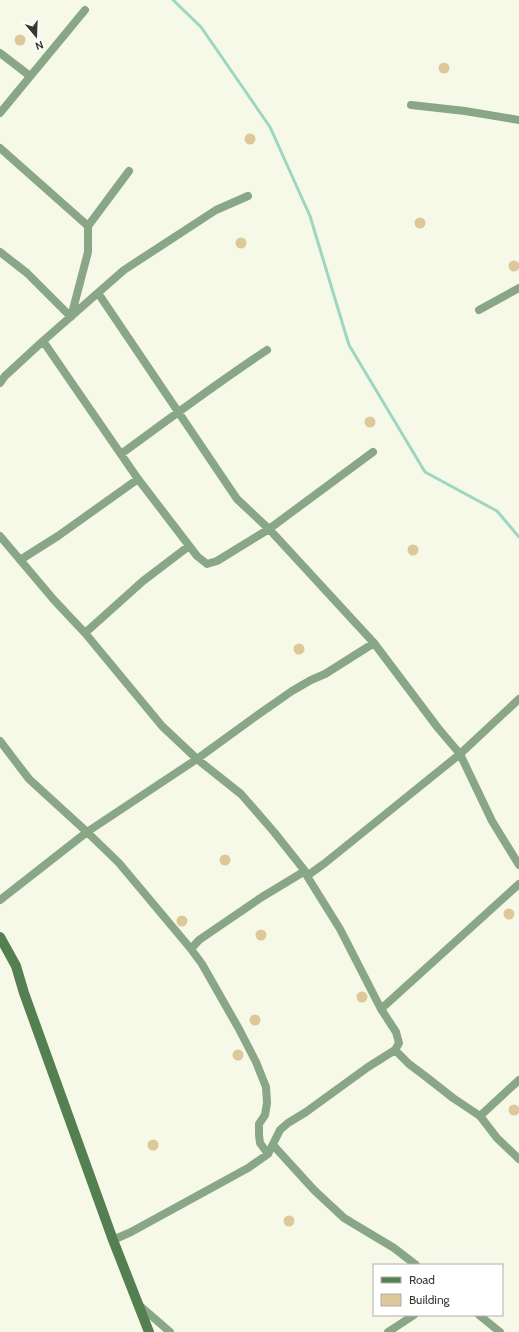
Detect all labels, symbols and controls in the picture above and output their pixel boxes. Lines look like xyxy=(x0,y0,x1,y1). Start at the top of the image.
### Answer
north arrow xyxy=(16,16,56,56)
text: N xyxy=(33,38,45,53)
legend xyxy=(373,1264,503,1316)
text: Road xyxy=(409,1272,435,1287)
text: Building xyxy=(409,1292,451,1307)

